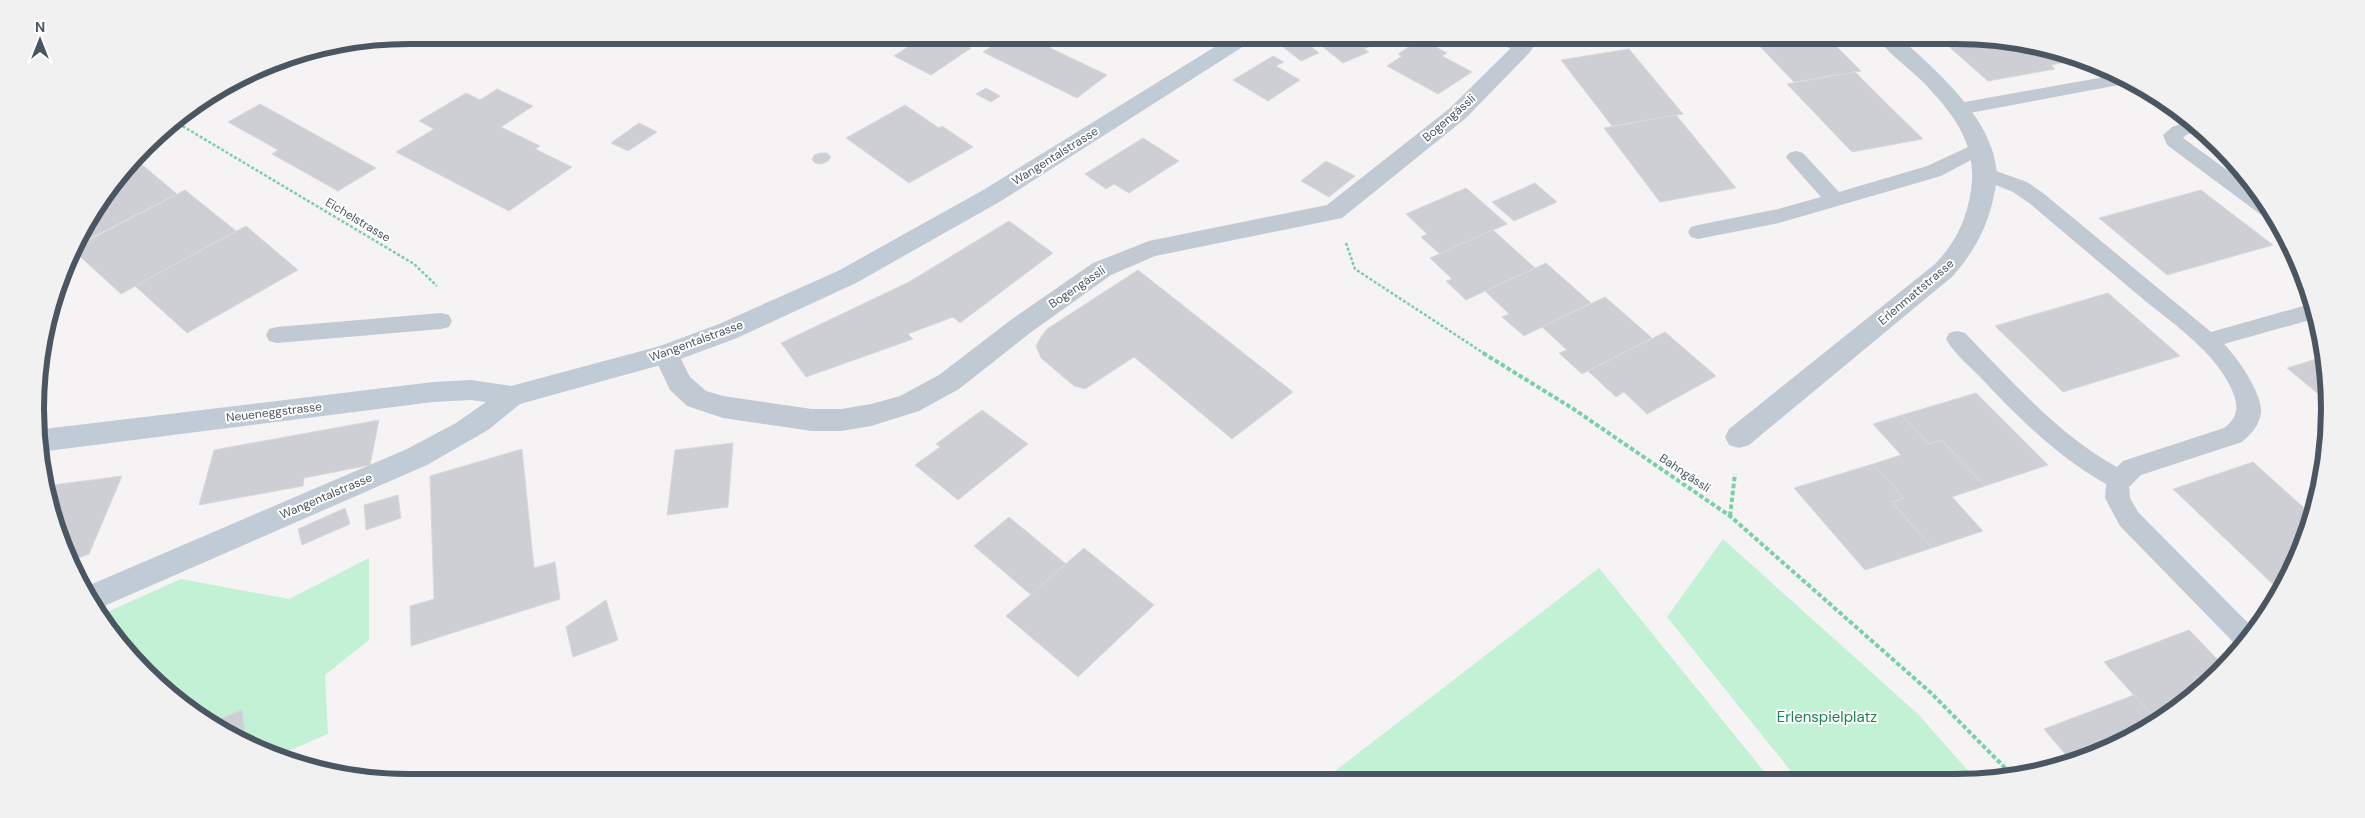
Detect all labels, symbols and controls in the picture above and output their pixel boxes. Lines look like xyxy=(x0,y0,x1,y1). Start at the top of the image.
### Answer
north arrow xyxy=(15,15,65,65)
text: N xyxy=(35,18,45,36)
street label: Bogengässli xyxy=(1419,91,1479,145)
street label: Wangentalstrasse xyxy=(1009,123,1101,189)
street label: Eichelstrasse xyxy=(322,194,394,246)
street label: Erlenmattstrasse xyxy=(1875,255,1957,328)
street label: Bogengässli xyxy=(1046,262,1109,312)
street label: Wangentalstrasse xyxy=(647,317,745,365)
street label: Neueneggstrasse xyxy=(225,398,323,426)
street label: Bahngässli xyxy=(1656,450,1714,496)
street label: Wangentalstrasse xyxy=(277,469,375,523)
park label: Erlenspielplatz xyxy=(1777,707,1877,727)

